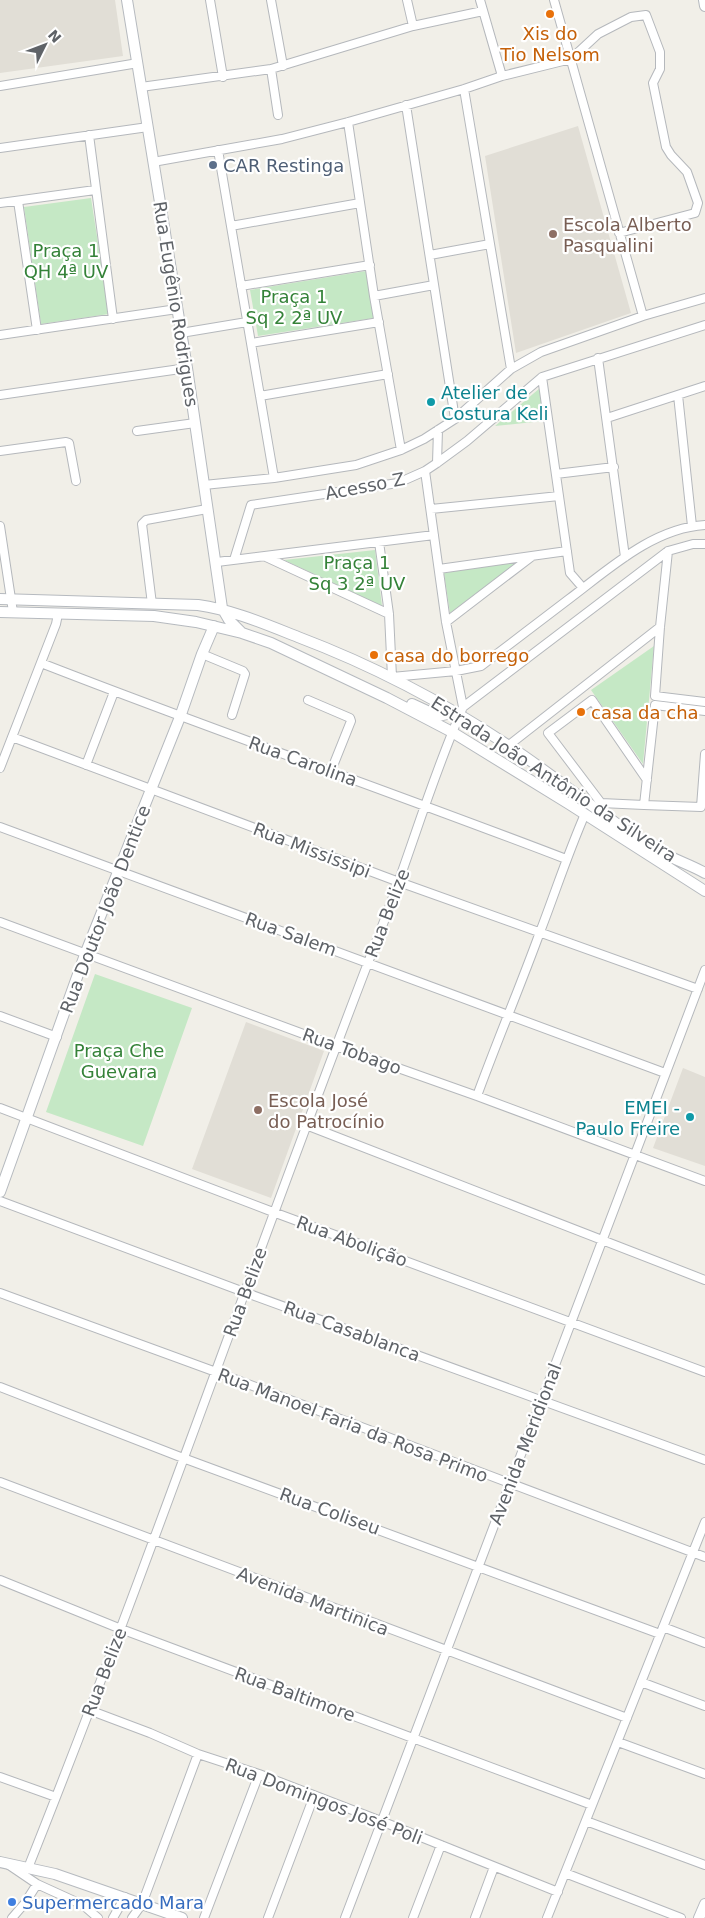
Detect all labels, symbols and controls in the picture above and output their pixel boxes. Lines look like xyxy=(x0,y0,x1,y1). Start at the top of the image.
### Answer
marker: Xis do Tio Nelsom xyxy=(544,8,556,20)
north arrow xyxy=(20,20,70,70)
place label: Xis do Tio Nelsom xyxy=(499,23,600,65)
text: N xyxy=(45,27,65,46)
place label: CAR Restinga xyxy=(223,155,344,176)
marker: CAR Restinga xyxy=(207,159,219,171)
street label: Rua Eugênio Rodrigues xyxy=(149,200,203,408)
place label: Escola Alberto Pasqualini xyxy=(563,214,692,256)
marker: Escola Alberto Pasqualini xyxy=(547,228,559,240)
park label: Praça 1 QH 4ª UV xyxy=(24,240,109,282)
park label: Praça 1 Sq 2 2ª UV xyxy=(246,286,343,328)
place label: Atelier de Costura Keli xyxy=(441,382,549,424)
marker: Atelier de Costura Keli xyxy=(425,396,437,408)
street label: Acesso Z xyxy=(323,468,407,504)
park label: Praça 1 Sq 3 2ª UV xyxy=(309,552,406,594)
place label: casa do borrego xyxy=(384,645,529,666)
marker: casa do borrego xyxy=(368,649,380,661)
street label: Estrada João Antônio da Silveira xyxy=(427,692,681,866)
place label: casa da cha xyxy=(591,702,699,723)
marker: casa da cha xyxy=(575,706,587,718)
street label: Rua Carolina xyxy=(246,732,360,790)
street label: Rua Doutor João Dentice xyxy=(56,802,154,1016)
street label: Rua Mississipi xyxy=(250,818,374,882)
street label: Rua Belize xyxy=(360,865,414,961)
street label: Rua Salem xyxy=(242,908,340,960)
street label: Rua Tobago xyxy=(300,1023,404,1079)
park label: Praça Che Guevara xyxy=(74,1040,164,1082)
place label: Escola José do Patrocínio xyxy=(268,1090,385,1132)
place label: EMEI - Paulo Freire xyxy=(576,1097,680,1139)
marker: Escola José do Patrocínio xyxy=(252,1104,264,1116)
marker: EMEI - Paulo Freire xyxy=(684,1111,696,1123)
street label: Rua Abolição xyxy=(294,1211,410,1271)
street label: Rua Belize xyxy=(219,1244,271,1340)
street label: Rua Casablanca xyxy=(281,1297,423,1365)
street label: Avenida Meridional xyxy=(484,1360,566,1528)
street label: Rua Manoel Faria da Rosa Primo xyxy=(215,1364,491,1486)
street label: Rua Coliseu xyxy=(277,1483,383,1539)
street label: Avenida Martinica xyxy=(234,1562,392,1640)
street label: Rua Belize xyxy=(77,1624,131,1720)
street label: Rua Baltimore xyxy=(232,1662,358,1726)
street label: Rua Domingos José Poli xyxy=(222,1754,426,1848)
place label: Supermercado Mara xyxy=(22,1892,204,1913)
marker: Supermercado Mara xyxy=(6,1896,18,1908)

